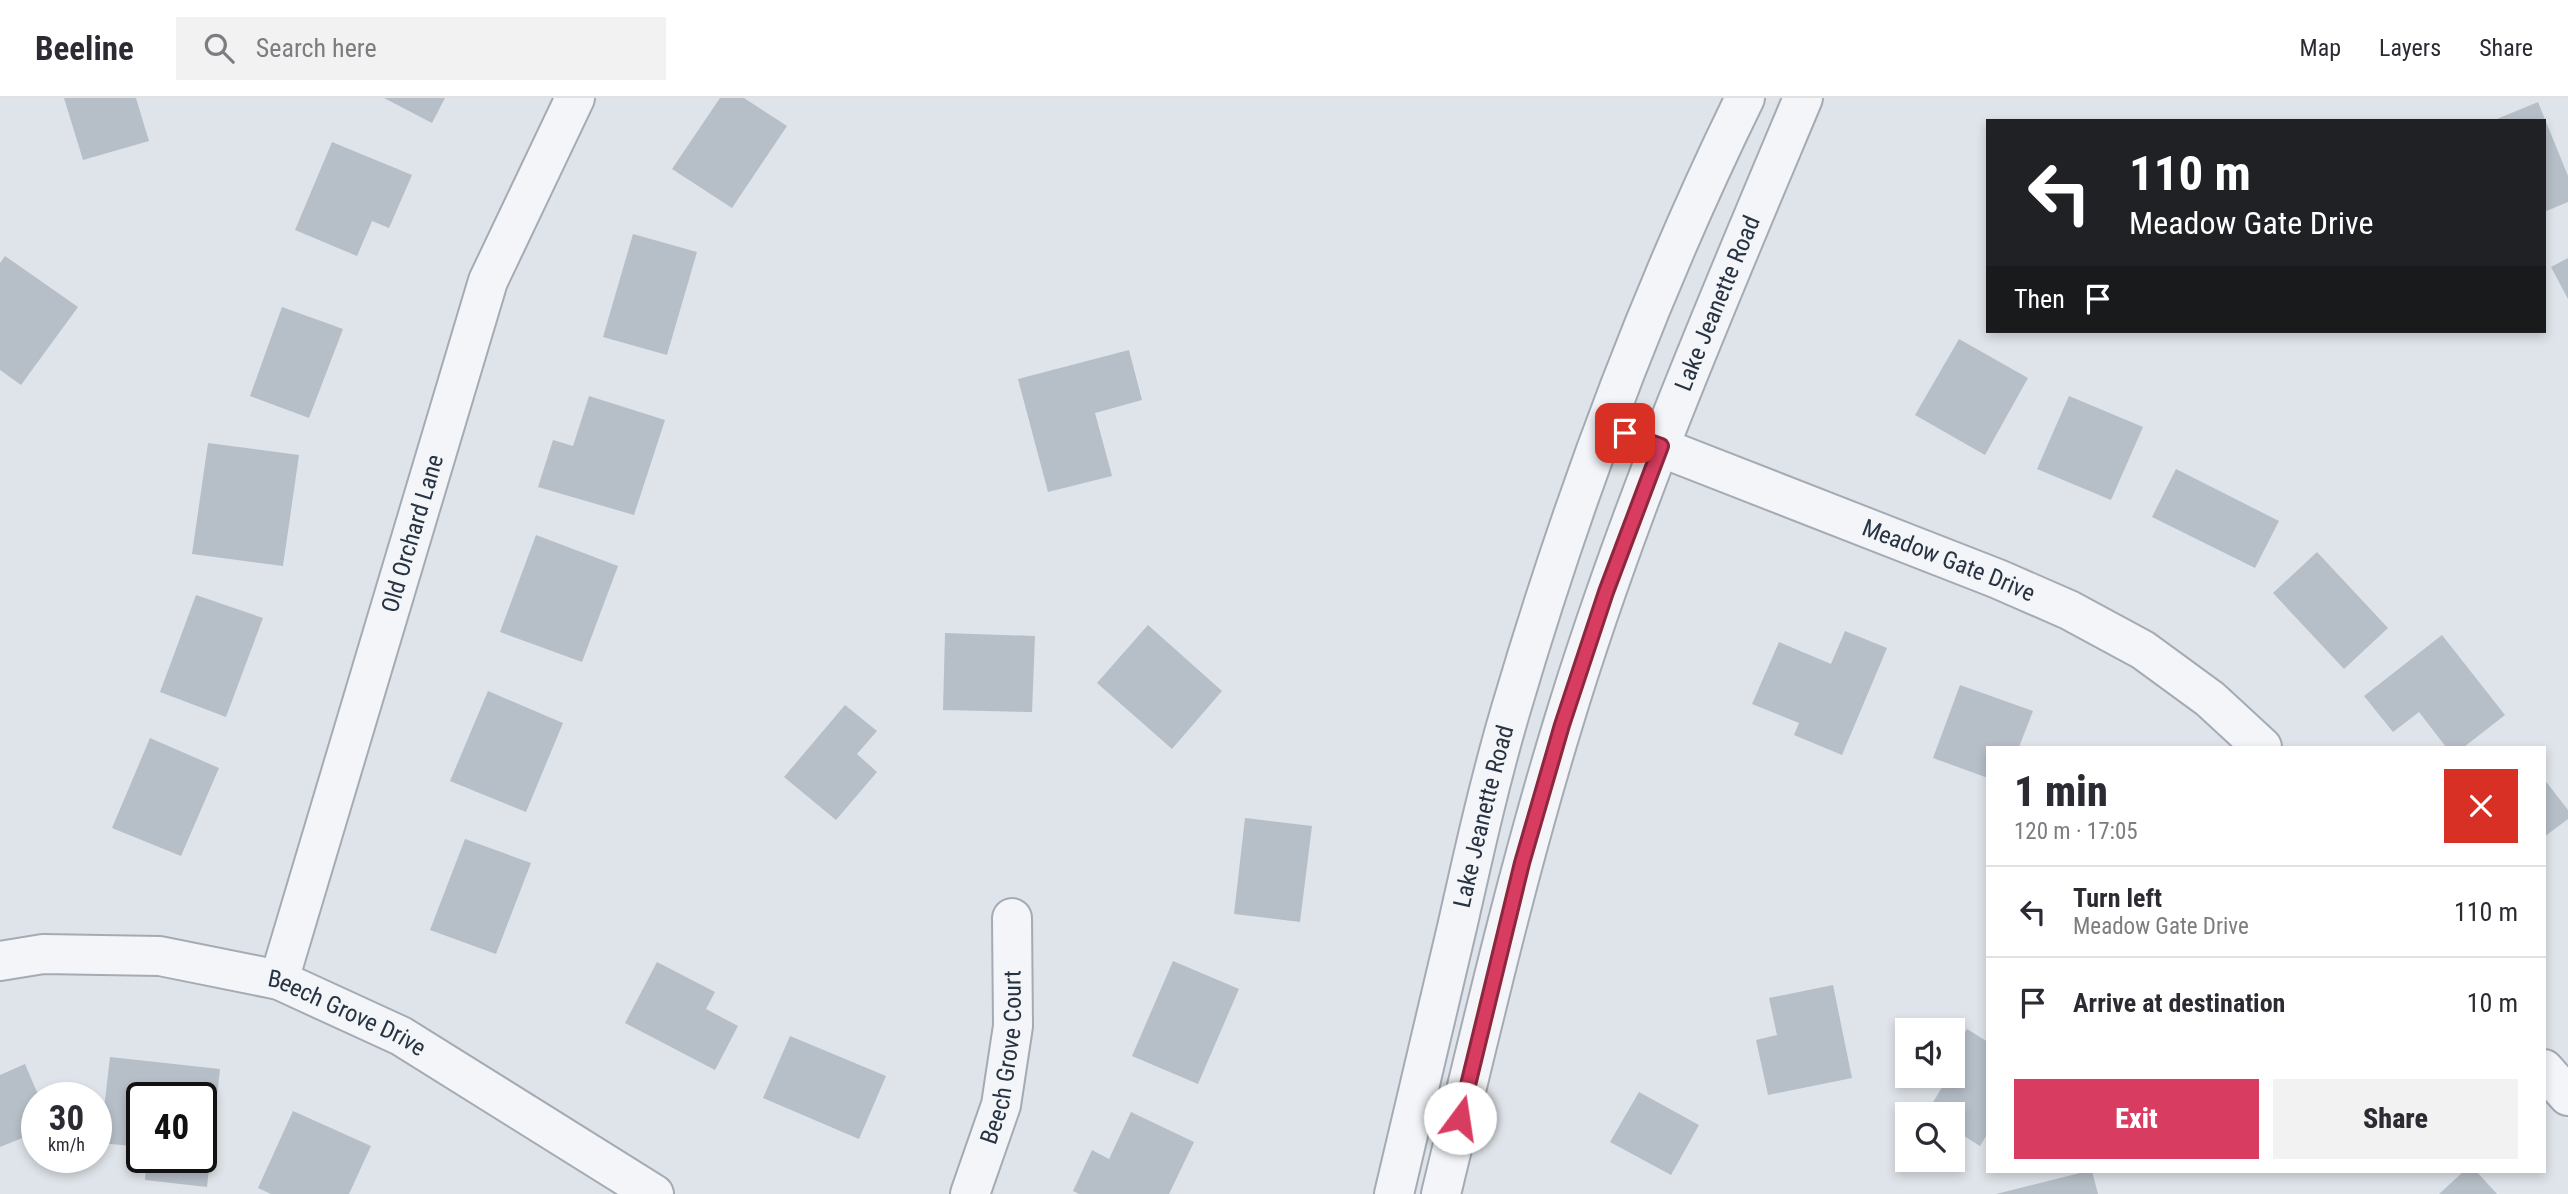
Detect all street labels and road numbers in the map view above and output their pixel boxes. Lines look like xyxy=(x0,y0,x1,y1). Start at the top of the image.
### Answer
street label: Lake Jeanette Road xyxy=(1669,212,1766,395)
street label: Old Orchard Lane xyxy=(376,451,449,616)
street label: Meadow Gate Drive xyxy=(1858,513,2039,607)
street label: Lake Jeanette Road xyxy=(1448,722,1520,910)
street label: Beech Grove Drive xyxy=(266,964,431,1062)
street label: Beech Grove Court xyxy=(975,970,1027,1148)

